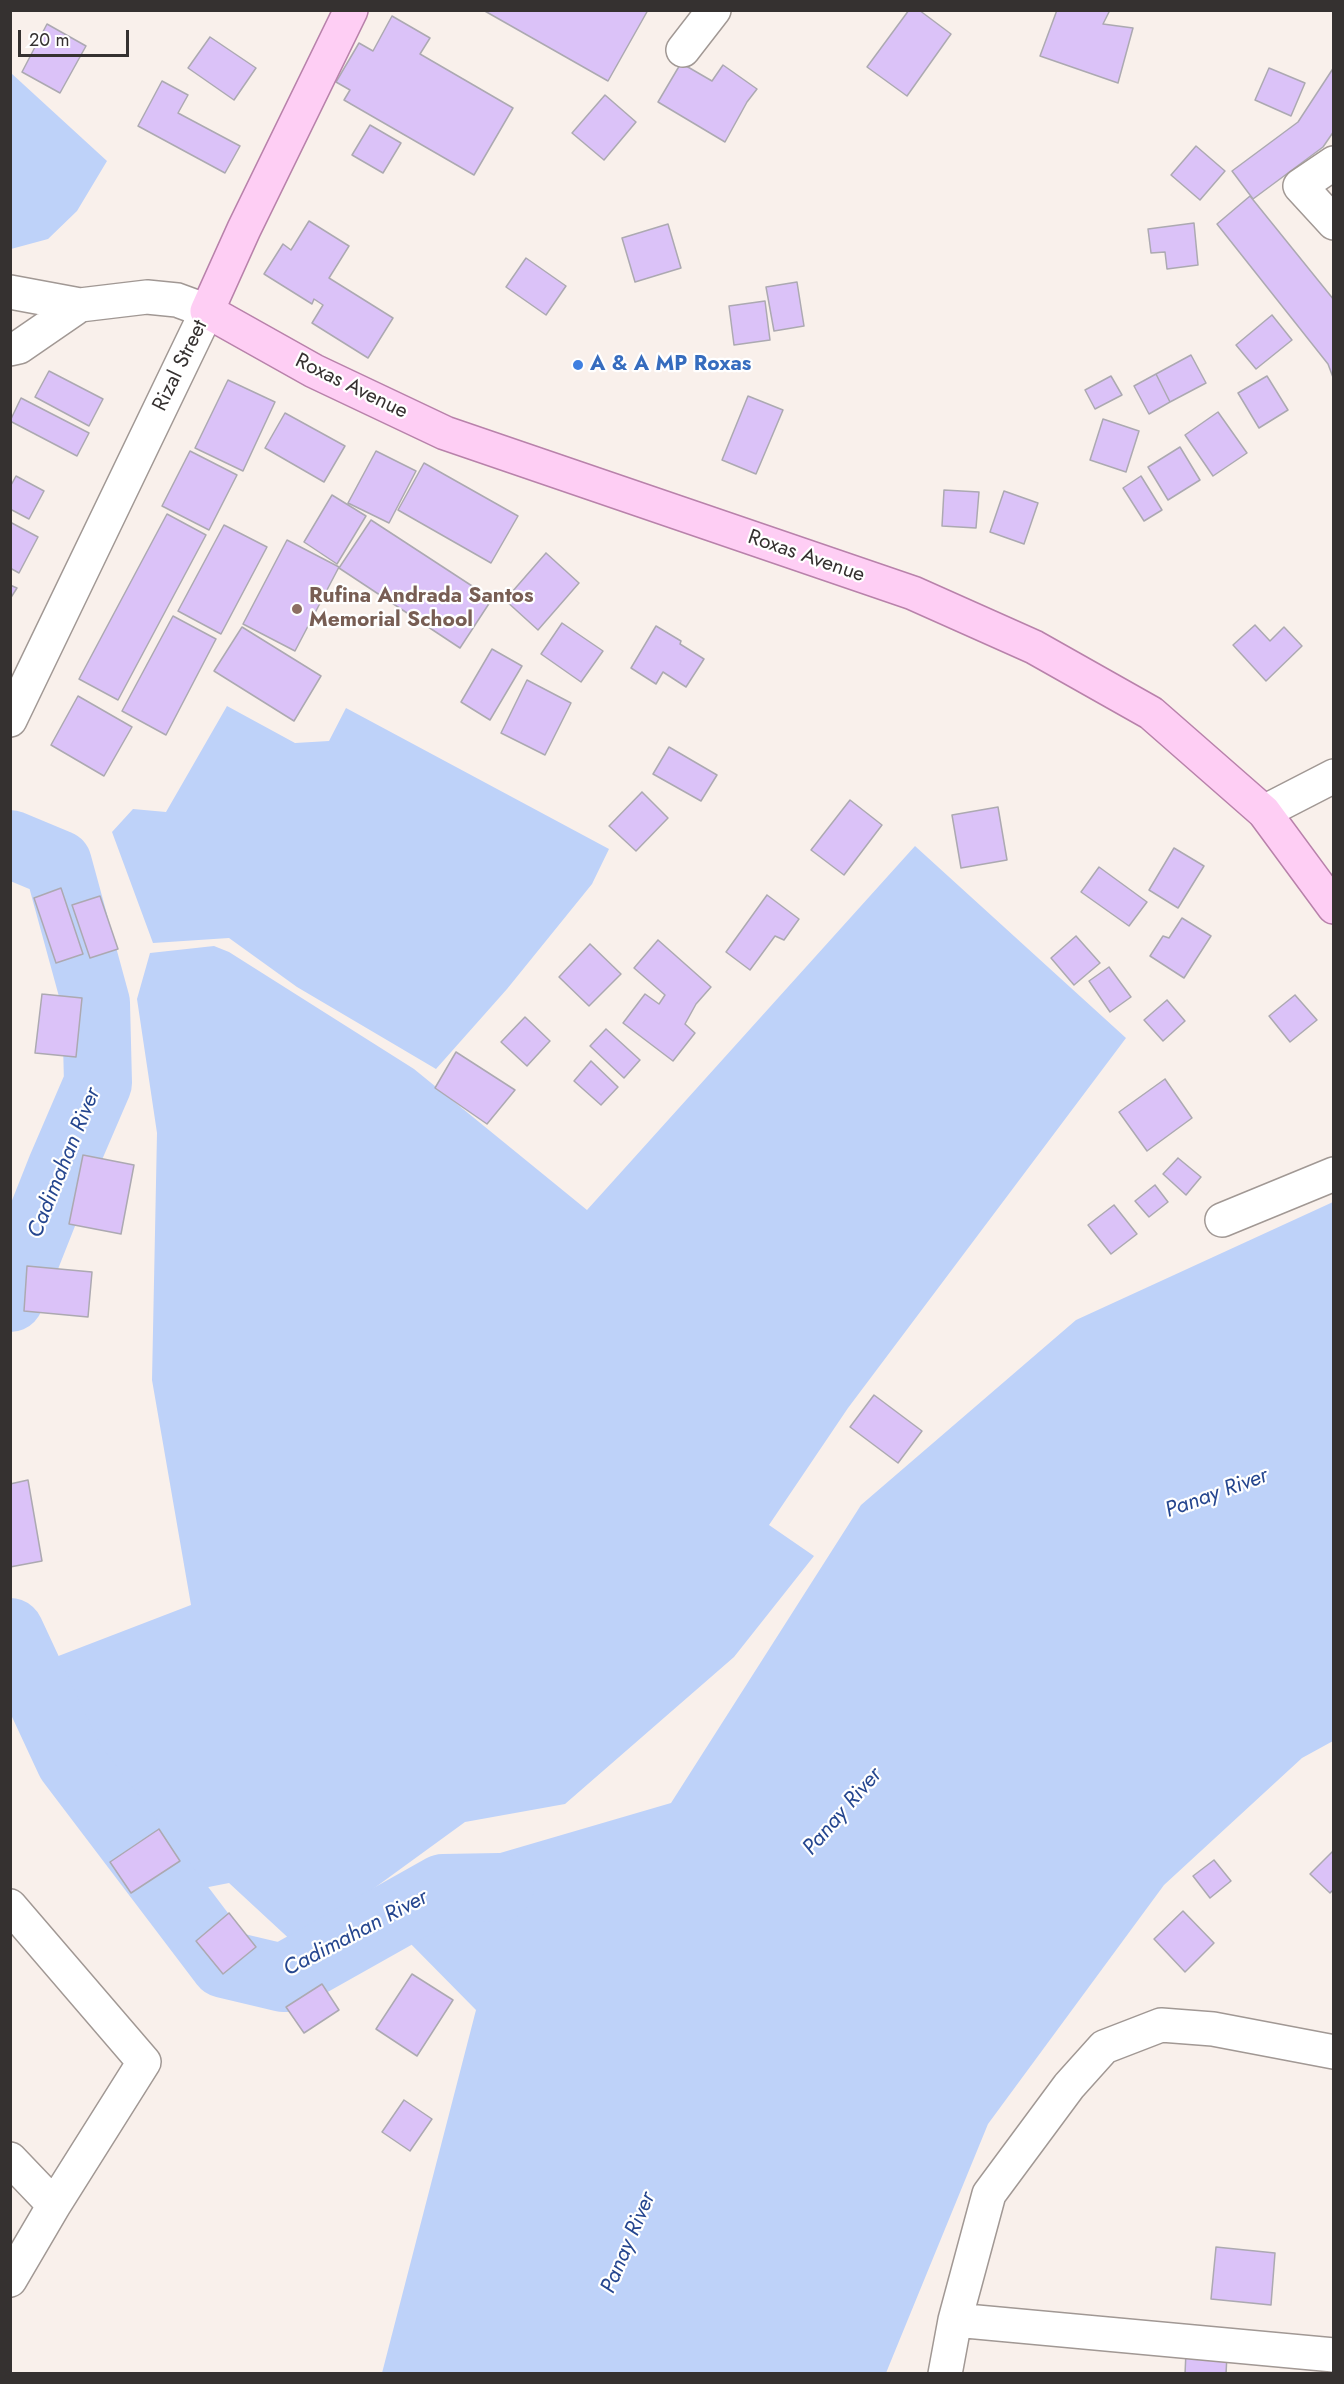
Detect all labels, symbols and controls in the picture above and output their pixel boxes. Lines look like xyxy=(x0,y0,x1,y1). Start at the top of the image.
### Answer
scale bar xyxy=(21,18,132,56)
text: 20 m xyxy=(29,27,69,53)
street label: Rizal Street xyxy=(148,316,214,416)
street label: Roxas Avenue xyxy=(291,349,411,425)
place label: A & A MP Roxas xyxy=(590,352,751,378)
marker: A & A MP Roxas xyxy=(571,358,585,372)
street label: Roxas Avenue xyxy=(744,525,868,589)
place label: Rufina Andrada Santos Memorial School xyxy=(309,584,534,634)
marker: Rufina Andrada Santos Memorial School xyxy=(290,602,304,616)
water label: Cadimahan River xyxy=(23,1084,107,1242)
water label: Panay River xyxy=(1162,1463,1272,1525)
water label: Panay River xyxy=(798,1763,888,1861)
water label: Cadimahan River xyxy=(279,1885,433,1983)
water label: Panay River xyxy=(596,2188,662,2298)

